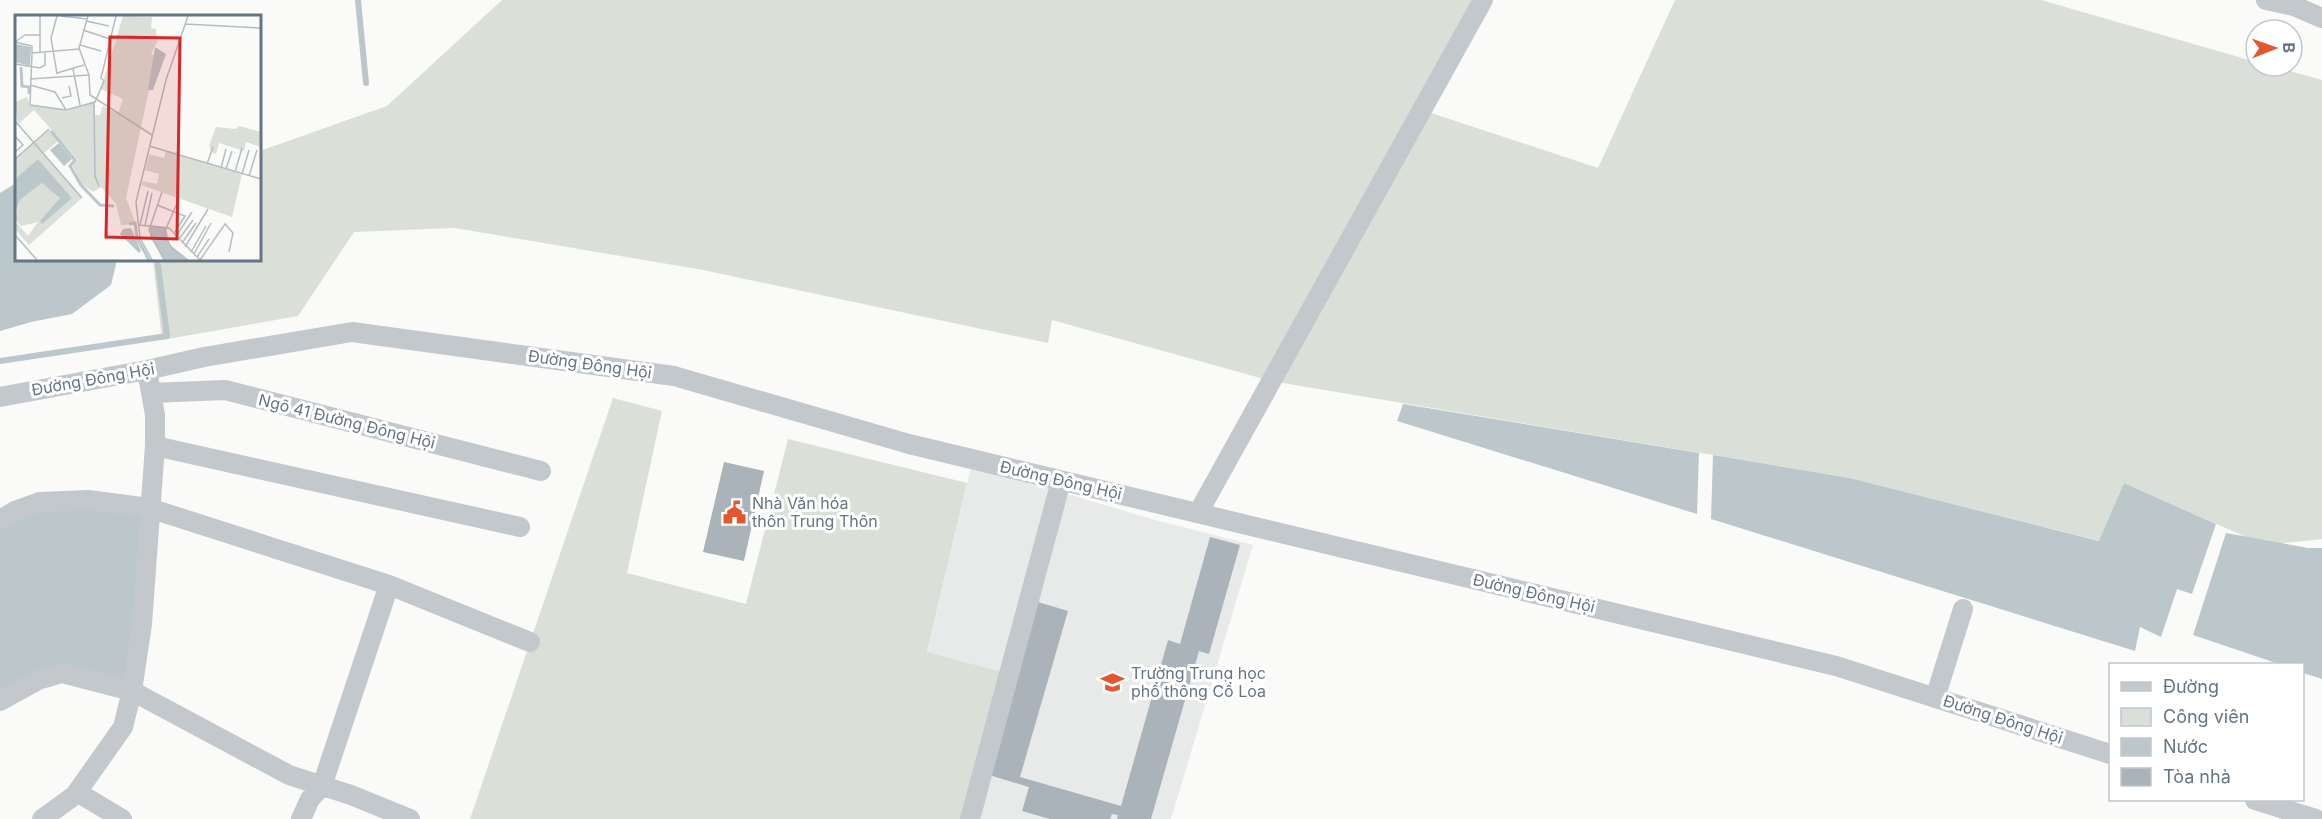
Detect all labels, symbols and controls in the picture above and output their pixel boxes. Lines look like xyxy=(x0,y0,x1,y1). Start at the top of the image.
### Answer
inset map xyxy=(15,15,261,261)
north arrow xyxy=(2244,18,2304,78)
text: B xyxy=(2279,42,2299,53)
street label: Đường Đông Hội xyxy=(527,345,653,383)
street label: Đường Đông Hội xyxy=(30,358,156,400)
street label: Ngõ 41 Đường Đông Hội xyxy=(257,389,437,453)
street label: Đường Đông Hội xyxy=(998,456,1124,504)
place label: Nhà Văn hóa thôn Trung Thôn xyxy=(752,493,878,531)
public building icon: Nhà Văn hóa thôn Trung Thôn xyxy=(721,499,747,525)
street label: Đường Đông Hội xyxy=(1471,569,1597,617)
place label: Trường Trung học phổ thông Cổ Loa xyxy=(1131,663,1266,701)
legend xyxy=(2109,663,2304,801)
school or university icon: Trường Trung học phổ thông Cổ Loa xyxy=(1100,669,1126,695)
text: Đường xyxy=(2163,676,2219,697)
street label: Đường Đông Hội xyxy=(1941,690,2065,748)
text: Công viên xyxy=(2163,706,2249,727)
text: Nước xyxy=(2163,736,2208,757)
text: Tòa nhà xyxy=(2163,766,2231,787)

